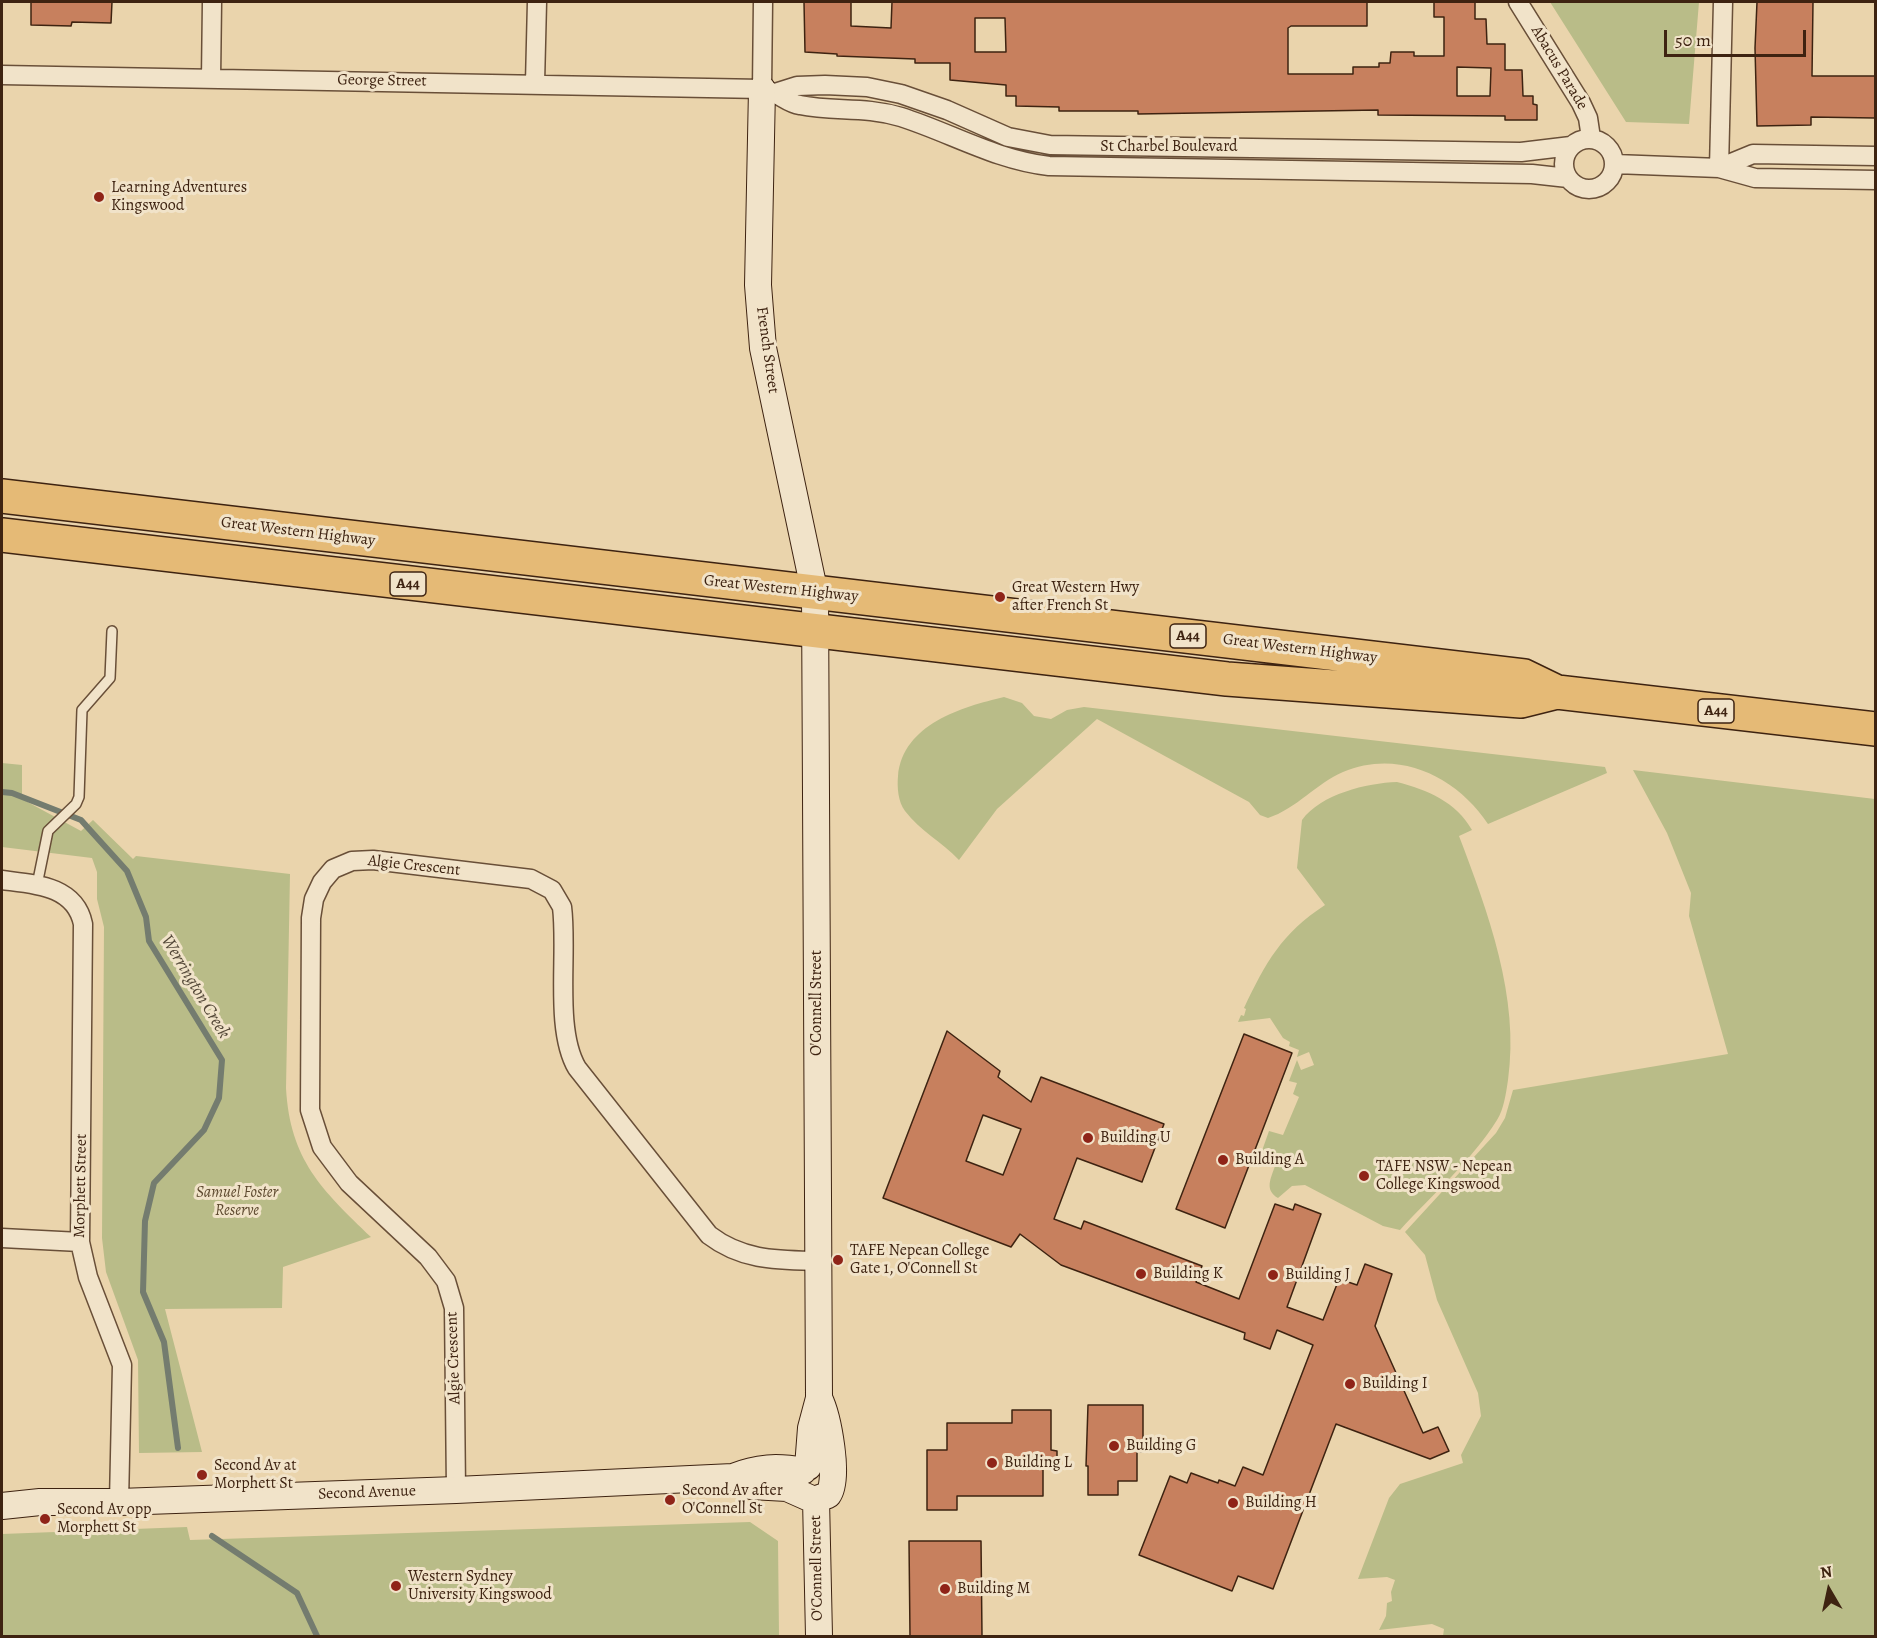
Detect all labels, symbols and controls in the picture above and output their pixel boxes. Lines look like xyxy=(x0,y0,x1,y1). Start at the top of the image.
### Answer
scale bar xyxy=(1667,18,1810,56)
street label: Abacus Parade xyxy=(1526,22,1592,114)
text: 50 m xyxy=(1675,28,1711,52)
street label: George Street xyxy=(337,71,427,91)
street label: St Charbel Boulevard xyxy=(1100,137,1238,157)
place label: Learning Adventures Kingswood xyxy=(111,178,247,216)
marker: Learning Adventures Kingswood xyxy=(92,190,106,204)
street label: French Street xyxy=(751,305,783,395)
street label: Great Western Highway xyxy=(220,513,376,551)
street label: Great Western Highway xyxy=(703,571,859,607)
road number: A44 xyxy=(390,572,426,596)
place label: Great Western Hwy after French St xyxy=(1012,578,1139,616)
marker: Great Western Hwy after French St xyxy=(993,590,1007,604)
road number: A44 xyxy=(1170,624,1206,648)
street label: Great Western Highway xyxy=(1222,630,1378,668)
road number: A44 xyxy=(1698,699,1734,723)
street label: Algie Crescent xyxy=(367,852,461,880)
water label: Werrington Creek xyxy=(156,931,234,1043)
street label: O'Connell Street xyxy=(807,950,827,1056)
place label: Building U xyxy=(1100,1128,1171,1148)
marker: Building U xyxy=(1081,1131,1095,1145)
street label: Morphett Street xyxy=(70,1134,92,1238)
place label: Building A xyxy=(1235,1150,1304,1170)
marker: Building A xyxy=(1216,1153,1230,1167)
place label: TAFE NSW - Nepean College Kingswood xyxy=(1376,1157,1512,1195)
marker: TAFE NSW - Nepean College Kingswood xyxy=(1357,1169,1371,1183)
park label: Samuel Foster Reserve xyxy=(196,1183,278,1221)
place label: TAFE Nepean College Gate 1, O'Connell St xyxy=(850,1241,990,1279)
marker: TAFE Nepean College Gate 1, O'Connell St xyxy=(831,1253,845,1267)
place label: Building K xyxy=(1153,1264,1223,1284)
place label: Building J xyxy=(1285,1265,1350,1285)
marker: Building K xyxy=(1134,1267,1148,1281)
marker: Building J xyxy=(1266,1268,1280,1282)
street label: Algie Crescent xyxy=(443,1311,465,1405)
place label: Building I xyxy=(1362,1374,1427,1394)
marker: Building I xyxy=(1343,1377,1357,1391)
place label: Building G xyxy=(1126,1436,1196,1456)
marker: Building G xyxy=(1107,1439,1121,1453)
place label: Building L xyxy=(1004,1453,1072,1473)
place label: Second Av at Morphett St xyxy=(214,1456,296,1494)
marker: Building L xyxy=(985,1456,999,1470)
marker: Second Av at Morphett St xyxy=(195,1468,209,1482)
place label: Second Av after O'Connell St xyxy=(682,1481,783,1519)
street label: Second Avenue xyxy=(318,1482,416,1504)
marker: Second Av after O'Connell St xyxy=(663,1493,677,1507)
place label: Building H xyxy=(1245,1493,1317,1513)
marker: Building H xyxy=(1226,1496,1240,1510)
place label: Second Av opp Morphett St xyxy=(57,1500,152,1538)
marker: Second Av opp Morphett St xyxy=(38,1512,52,1526)
street label: O'Connell Street xyxy=(806,1515,828,1621)
north arrow xyxy=(1799,1560,1859,1620)
text: N xyxy=(1819,1560,1834,1584)
place label: Western Sydney University Kingswood xyxy=(408,1567,552,1605)
marker: Western Sydney University Kingswood xyxy=(389,1579,403,1593)
place label: Building M xyxy=(957,1579,1030,1599)
marker: Building M xyxy=(938,1582,952,1596)

